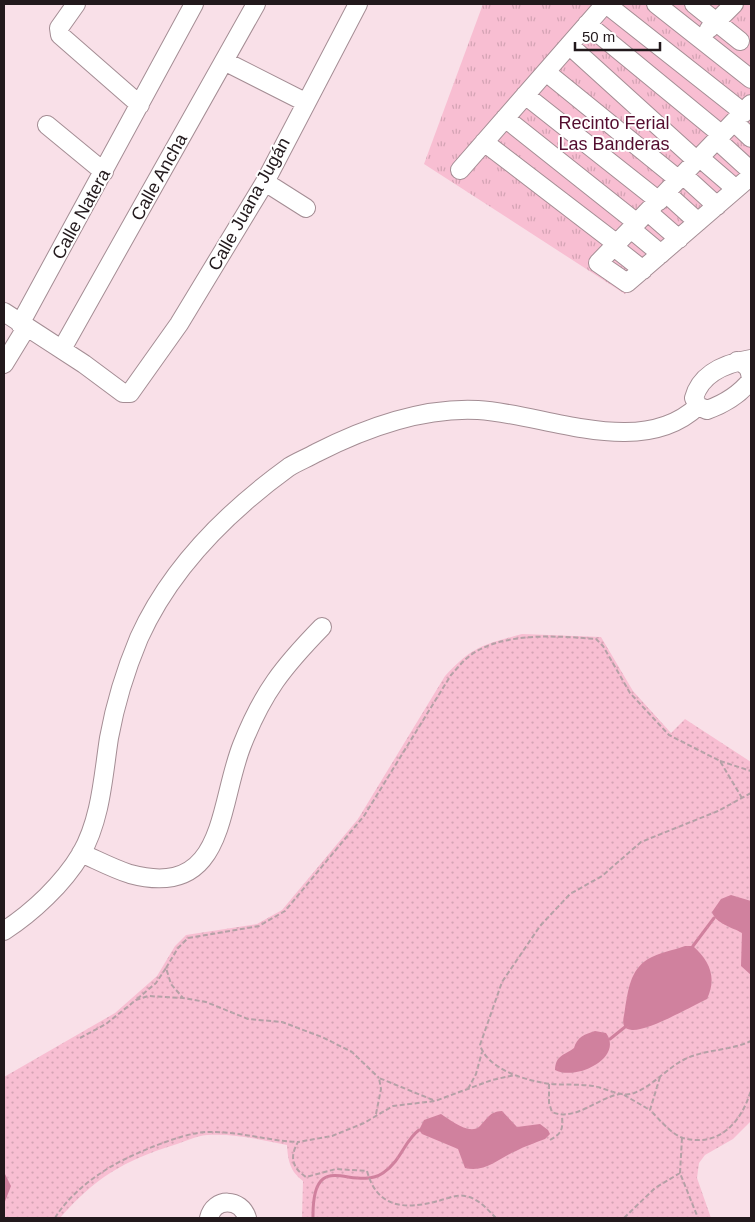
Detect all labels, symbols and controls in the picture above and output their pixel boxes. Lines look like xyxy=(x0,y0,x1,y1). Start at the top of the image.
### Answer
scale bar xyxy=(575,20,660,52)
text: 50 m xyxy=(582,28,615,45)
park label: Recinto Ferial Las Banderas xyxy=(558,113,670,154)
street label: Calle Ancha xyxy=(127,129,192,224)
street label: Calle Juana Jugán xyxy=(204,134,294,274)
street label: Calle Natera xyxy=(48,165,114,263)

